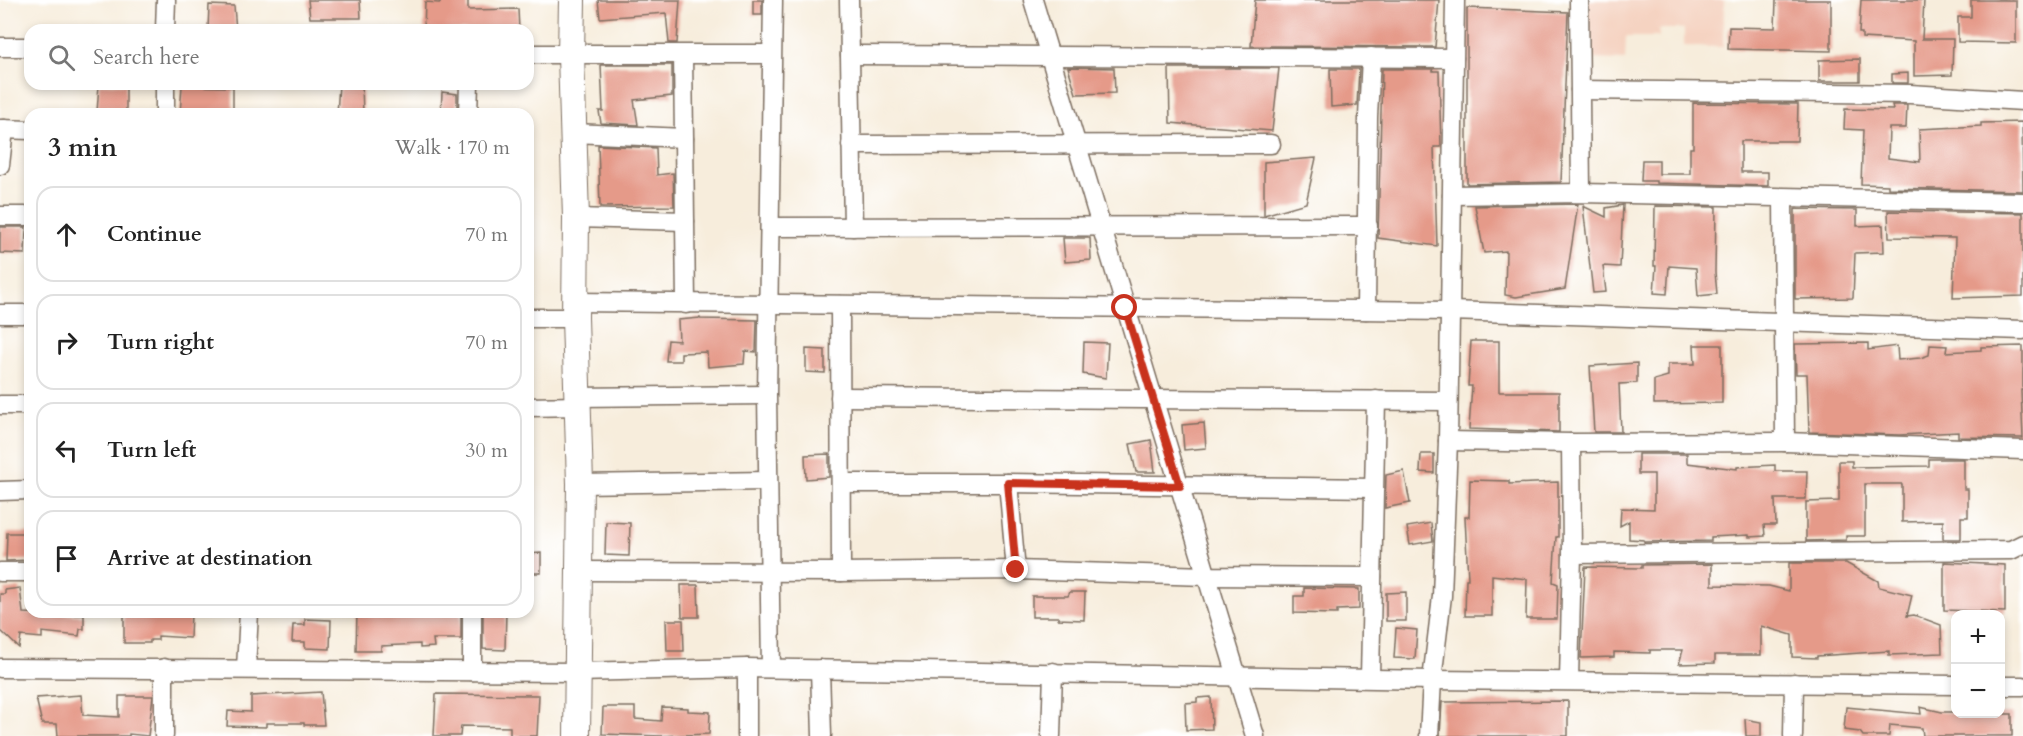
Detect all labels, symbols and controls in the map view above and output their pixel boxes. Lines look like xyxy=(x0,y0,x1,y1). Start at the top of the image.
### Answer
search box xyxy=(24,24,534,90)
icon: search xyxy=(45,41,78,74)
text: Search here xyxy=(93,42,200,72)
text: 3 min xyxy=(48,130,117,165)
text: Walk · 170 m xyxy=(395,134,510,161)
icon: ahead xyxy=(50,218,83,251)
text: Continue xyxy=(107,219,202,249)
text: 70 m xyxy=(465,221,508,248)
route start xyxy=(1111,294,1137,320)
icon: right xyxy=(50,326,83,359)
text: Turn right xyxy=(107,327,214,357)
text: 70 m xyxy=(465,329,508,356)
icon: left xyxy=(50,434,83,467)
text: Turn left xyxy=(107,435,196,465)
text: 30 m xyxy=(465,437,508,464)
icon: arrive xyxy=(50,542,83,575)
text: Arrive at destination xyxy=(107,543,312,573)
route end xyxy=(1002,556,1028,582)
map controls xyxy=(1951,610,2005,718)
button: + xyxy=(1951,610,2005,664)
button: − xyxy=(1951,664,2005,718)

